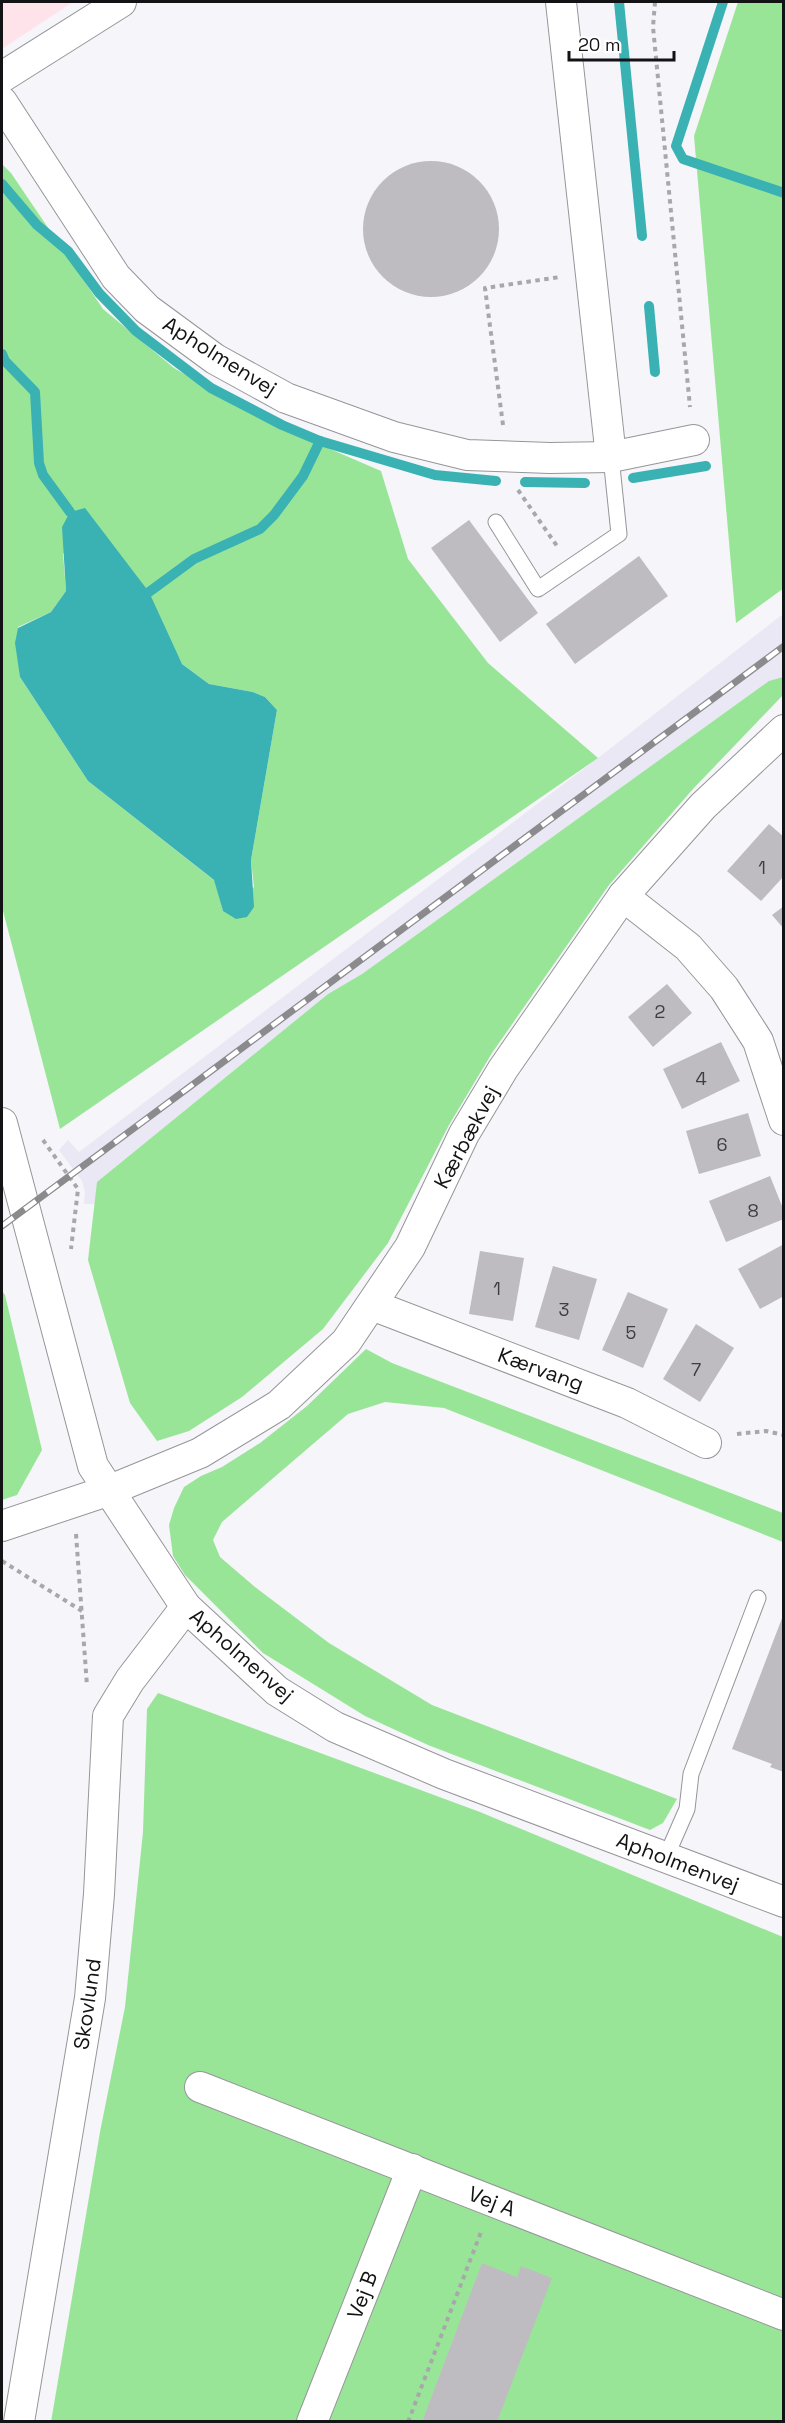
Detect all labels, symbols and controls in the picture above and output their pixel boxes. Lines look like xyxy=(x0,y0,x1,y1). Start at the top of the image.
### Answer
scale bar xyxy=(569,24,674,62)
text: 20 m xyxy=(578,33,621,56)
street label: Apholmenvej xyxy=(158,310,282,402)
house number: 1 xyxy=(758,856,766,879)
house number: 2 xyxy=(655,1000,665,1023)
house number: 4 xyxy=(695,1067,707,1090)
street label: Kærbækvej xyxy=(428,1081,504,1193)
house number: 6 xyxy=(716,1133,728,1156)
house number: 8 xyxy=(747,1199,759,1222)
house number: 1 xyxy=(493,1277,501,1300)
house number: 3 xyxy=(559,1298,569,1321)
house number: 5 xyxy=(626,1321,636,1344)
street label: Kærvang xyxy=(494,1341,588,1397)
house number: 7 xyxy=(691,1358,701,1381)
street label: Apholmenvej xyxy=(184,1602,300,1708)
street label: Apholmenvej xyxy=(613,1826,743,1898)
street label: Skovlund xyxy=(67,1957,107,2051)
street label: Vej A xyxy=(465,2180,519,2222)
street label: Vej B xyxy=(341,2267,383,2323)

